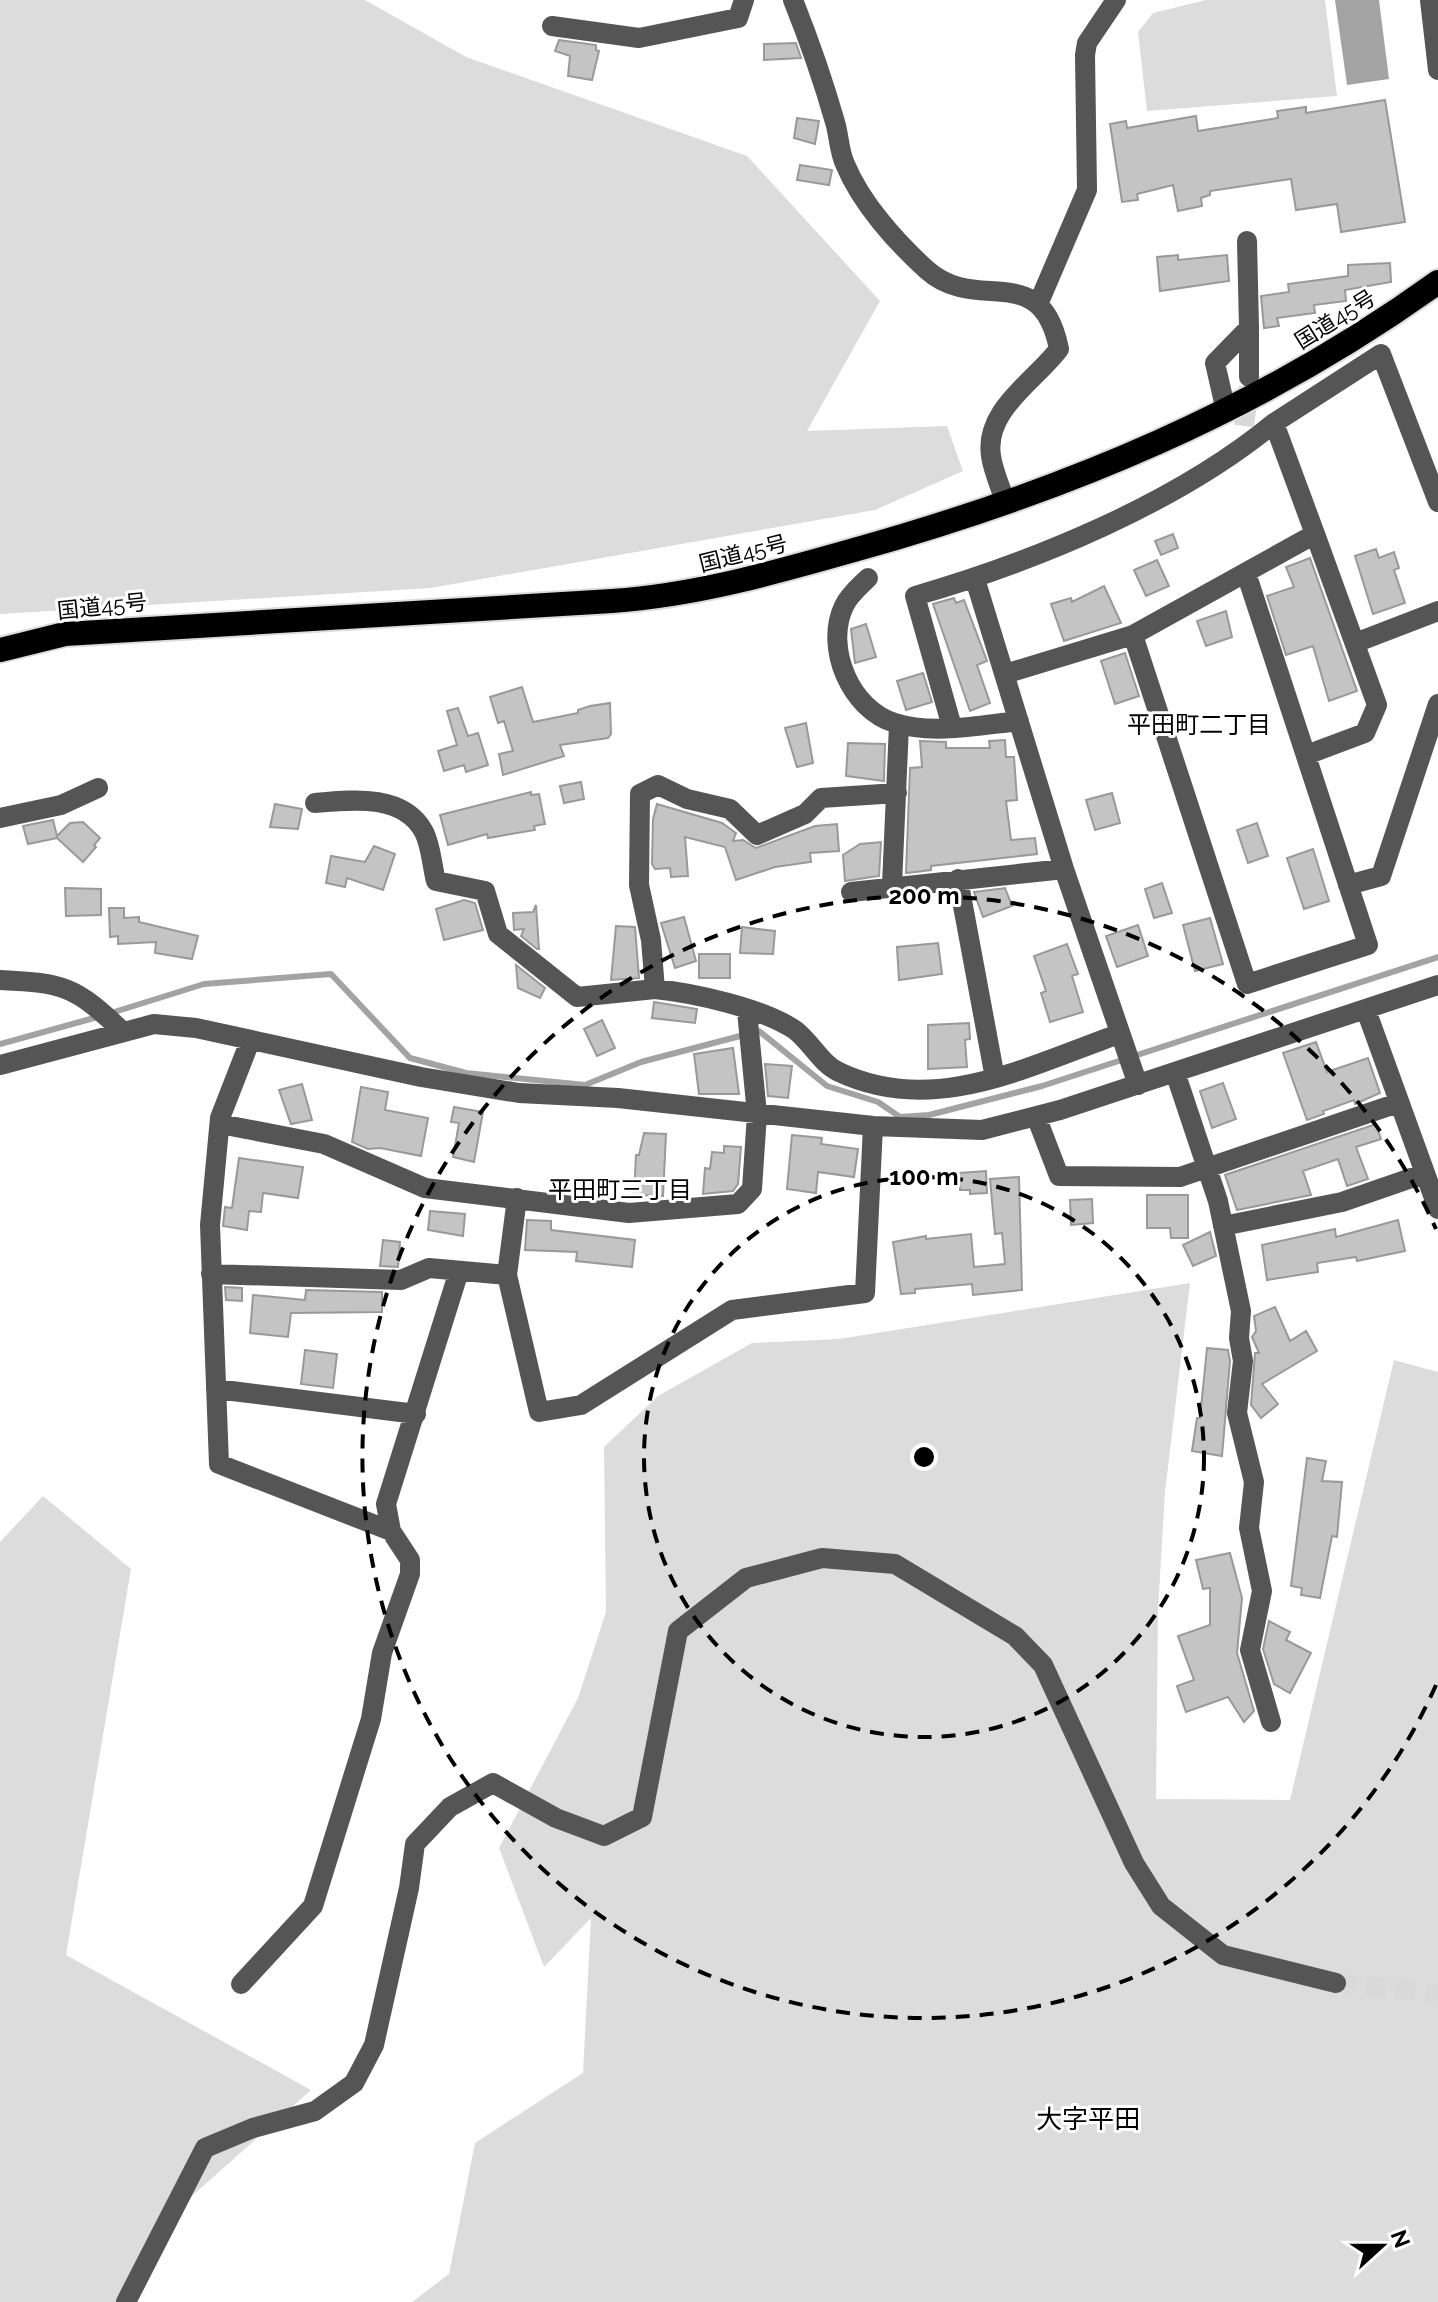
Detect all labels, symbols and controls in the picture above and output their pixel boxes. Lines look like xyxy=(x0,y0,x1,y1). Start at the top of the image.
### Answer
street label: 国道45号 xyxy=(1290,284,1380,354)
street label: 国道45号 xyxy=(696,529,790,577)
street label: 国道45号 xyxy=(56,588,148,624)
district label: 平田町二丁目 xyxy=(1127,710,1271,739)
text: 200 m xyxy=(888,881,960,910)
text: 100 m xyxy=(889,1162,959,1191)
district label: 平田町三丁目 xyxy=(548,1175,692,1204)
centre of rings xyxy=(910,1443,938,1471)
district label: 大字平田 xyxy=(1036,2104,1140,2134)
north arrow xyxy=(1342,2206,1422,2286)
text: N xyxy=(1386,2226,1416,2251)

